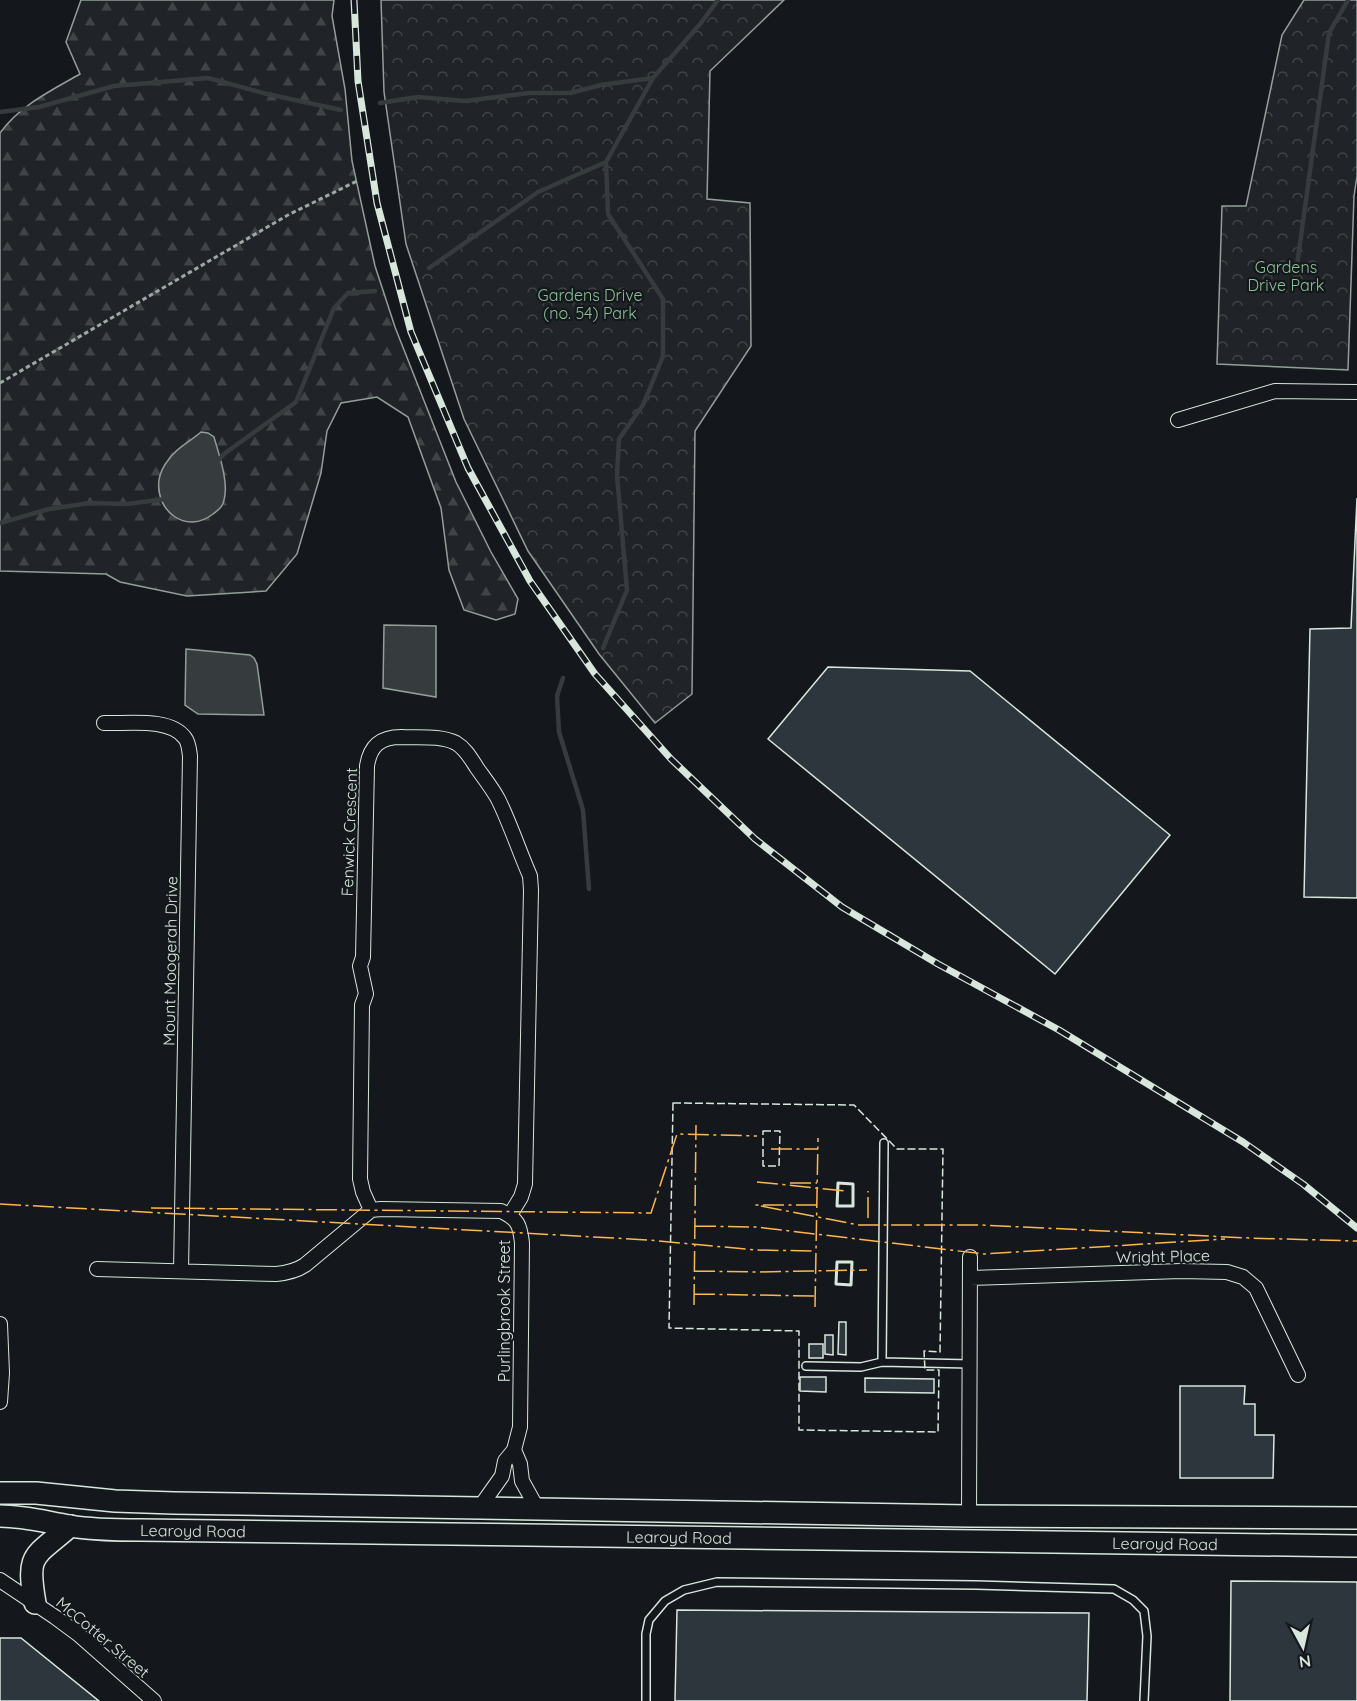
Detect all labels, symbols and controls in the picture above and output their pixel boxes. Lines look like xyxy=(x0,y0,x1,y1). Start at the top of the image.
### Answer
park label: Gardens Drive Park xyxy=(1248,257,1324,295)
park label: Gardens Drive (no. 54) Park xyxy=(537,285,643,323)
street label: Fenwick Crescent xyxy=(337,767,361,897)
street label: Mount Moogerah Drive xyxy=(159,876,181,1046)
street label: Purlingbrook Street xyxy=(494,1240,514,1382)
street label: Wright Place xyxy=(1116,1245,1210,1267)
street label: Learoyd Road xyxy=(140,1520,246,1541)
street label: Learoyd Road xyxy=(626,1526,732,1548)
street label: Learoyd Road xyxy=(1112,1533,1218,1554)
street label: McCotter Street xyxy=(52,1592,154,1682)
north arrow xyxy=(1273,1617,1333,1677)
text: N xyxy=(1298,1651,1312,1673)

